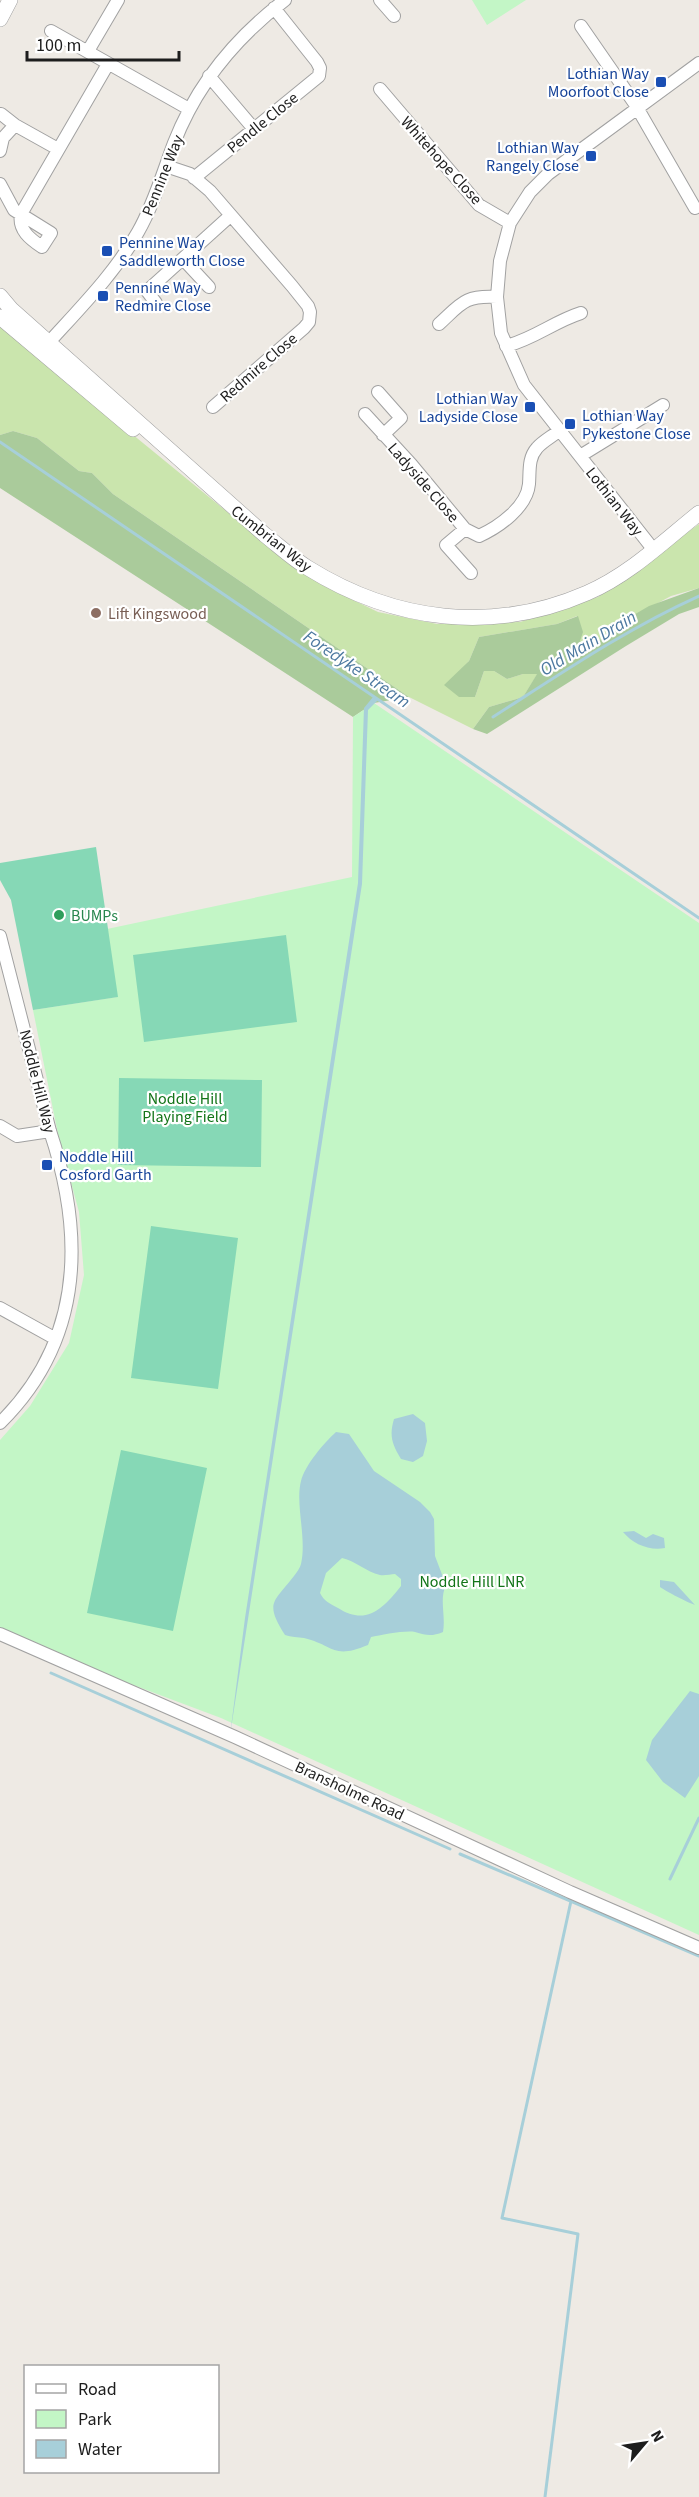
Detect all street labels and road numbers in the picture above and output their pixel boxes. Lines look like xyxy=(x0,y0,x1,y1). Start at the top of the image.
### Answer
street label: Pendle Close xyxy=(222,87,303,158)
street label: Whitehope Close xyxy=(396,112,487,210)
street label: Pennine Way xyxy=(137,131,189,219)
street label: Redmire Close xyxy=(215,328,302,408)
street label: Ladyside Close xyxy=(382,438,464,527)
street label: Lothian Way xyxy=(580,463,648,541)
street label: Cumbrian Way xyxy=(226,500,317,578)
street label: Noddle Hill Way xyxy=(14,1027,61,1136)
street label: Bransholme Road xyxy=(291,1756,408,1826)

